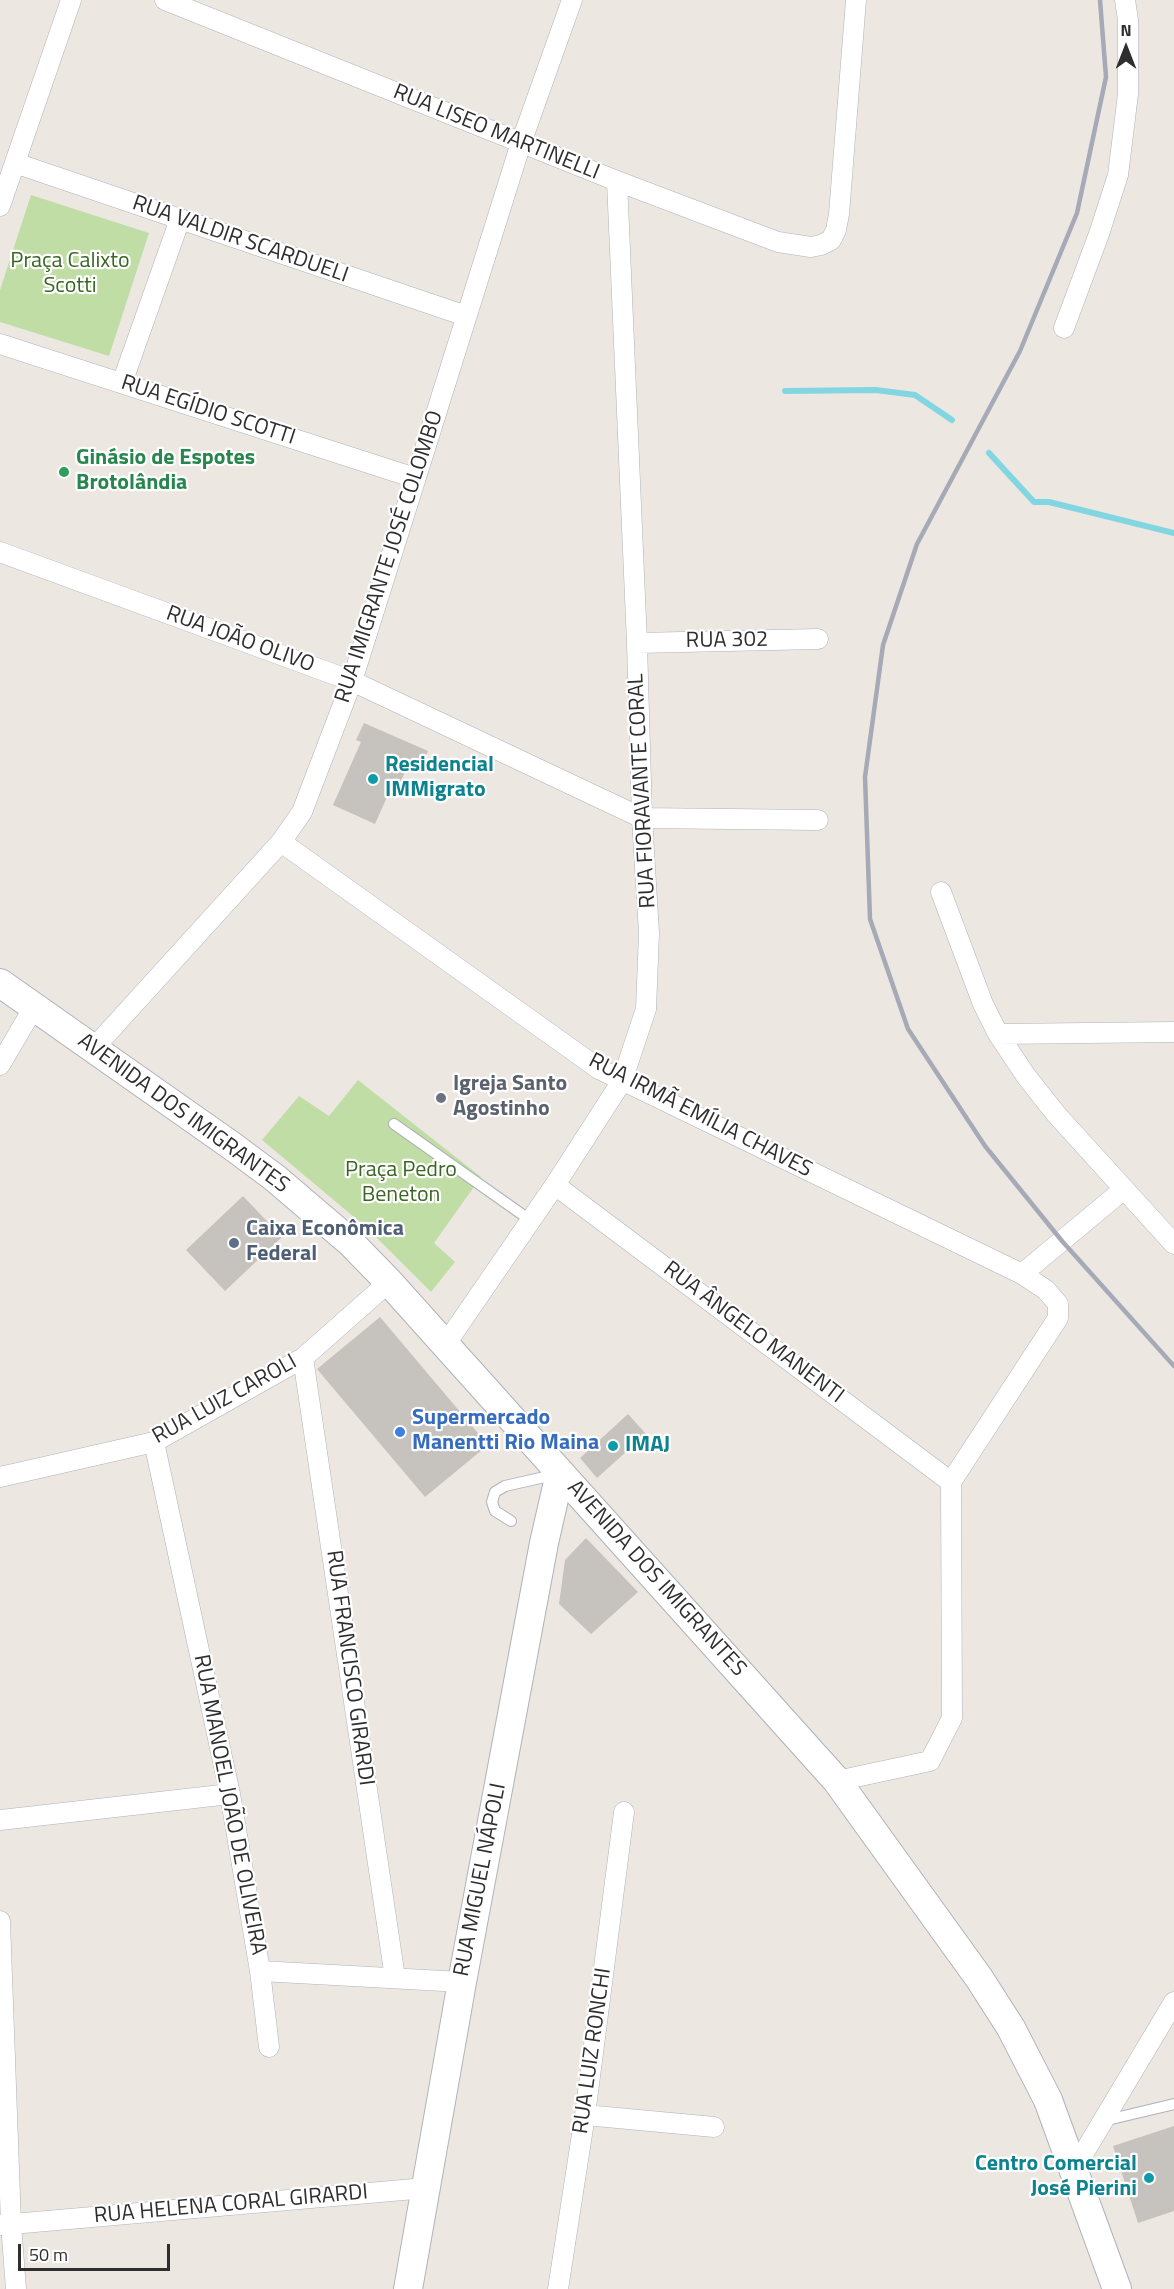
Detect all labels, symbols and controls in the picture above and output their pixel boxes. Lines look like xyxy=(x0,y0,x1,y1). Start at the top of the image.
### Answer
north arrow xyxy=(1096,18,1156,78)
text: N xyxy=(1120,18,1132,42)
street label: RUA LISEO MARTINELLI xyxy=(389,80,603,186)
street label: RUA VALDIR SCARDUELI xyxy=(129,191,351,289)
park label: Praça Calixto Scotti xyxy=(10,249,130,300)
street label: RUA EGÍDIO SCOTTI xyxy=(118,370,298,452)
street label: RUA IMIGRANTE JOSÉ COLOMBO xyxy=(330,408,450,706)
place label: Ginásio de Espotes Brotolândia xyxy=(76,446,255,498)
marker: Ginásio de Espotes Brotolândia xyxy=(57,465,71,479)
street label: RUA JOÃO OLIVO xyxy=(162,601,318,679)
street label: RUA 302 xyxy=(686,627,768,655)
street label: RUA FIORAVANTE CORAL xyxy=(624,673,662,909)
place label: Residencial IMMigrato xyxy=(385,753,494,804)
marker: Residencial IMMigrato xyxy=(366,772,380,786)
street label: AVENIDA DOS IMIGRANTES xyxy=(72,1028,294,1200)
street label: RUA IRMÃ EMÍLIA CHAVES xyxy=(584,1048,816,1184)
place label: Igreja Santo Agostinho xyxy=(453,1072,567,1124)
marker: Igreja Santo Agostinho xyxy=(434,1091,448,1105)
park label: Praça Pedro Beneton xyxy=(345,1158,457,1210)
place label: Caixa Econômica Federal xyxy=(246,1217,404,1268)
marker: Caixa Econômica Federal xyxy=(227,1236,241,1250)
street label: RUA ÂNGELO MANENTI xyxy=(658,1257,848,1409)
street label: RUA LUIZ CAROLI xyxy=(148,1349,302,1451)
place label: Supermercado Manentti Rio Maina xyxy=(412,1406,599,1458)
marker: Supermercado Manentti Rio Maina xyxy=(393,1425,407,1439)
place label: IMAJ xyxy=(625,1433,670,1459)
marker: IMAJ xyxy=(606,1439,620,1453)
street label: AVENIDA DOS IMIGRANTES xyxy=(561,1475,751,1683)
street label: RUA FRANCISCO GIRARDI xyxy=(319,1549,379,1787)
street label: RUA MANOEL JOÃO DE OLIVEIRA xyxy=(187,1653,271,1957)
street label: RUA MIGUEL NÁPOLI xyxy=(449,1781,513,1979)
street label: RUA LUIZ RONCHI xyxy=(568,1966,618,2136)
place label: Centro Comercial José Pierini xyxy=(975,2152,1137,2204)
marker: Centro Comercial José Pierini xyxy=(1142,2171,1156,2185)
street label: RUA HELENA CORAL GIRARDI xyxy=(93,2180,369,2230)
scale bar xyxy=(21,2232,172,2270)
text: 50 m xyxy=(29,2241,68,2268)

